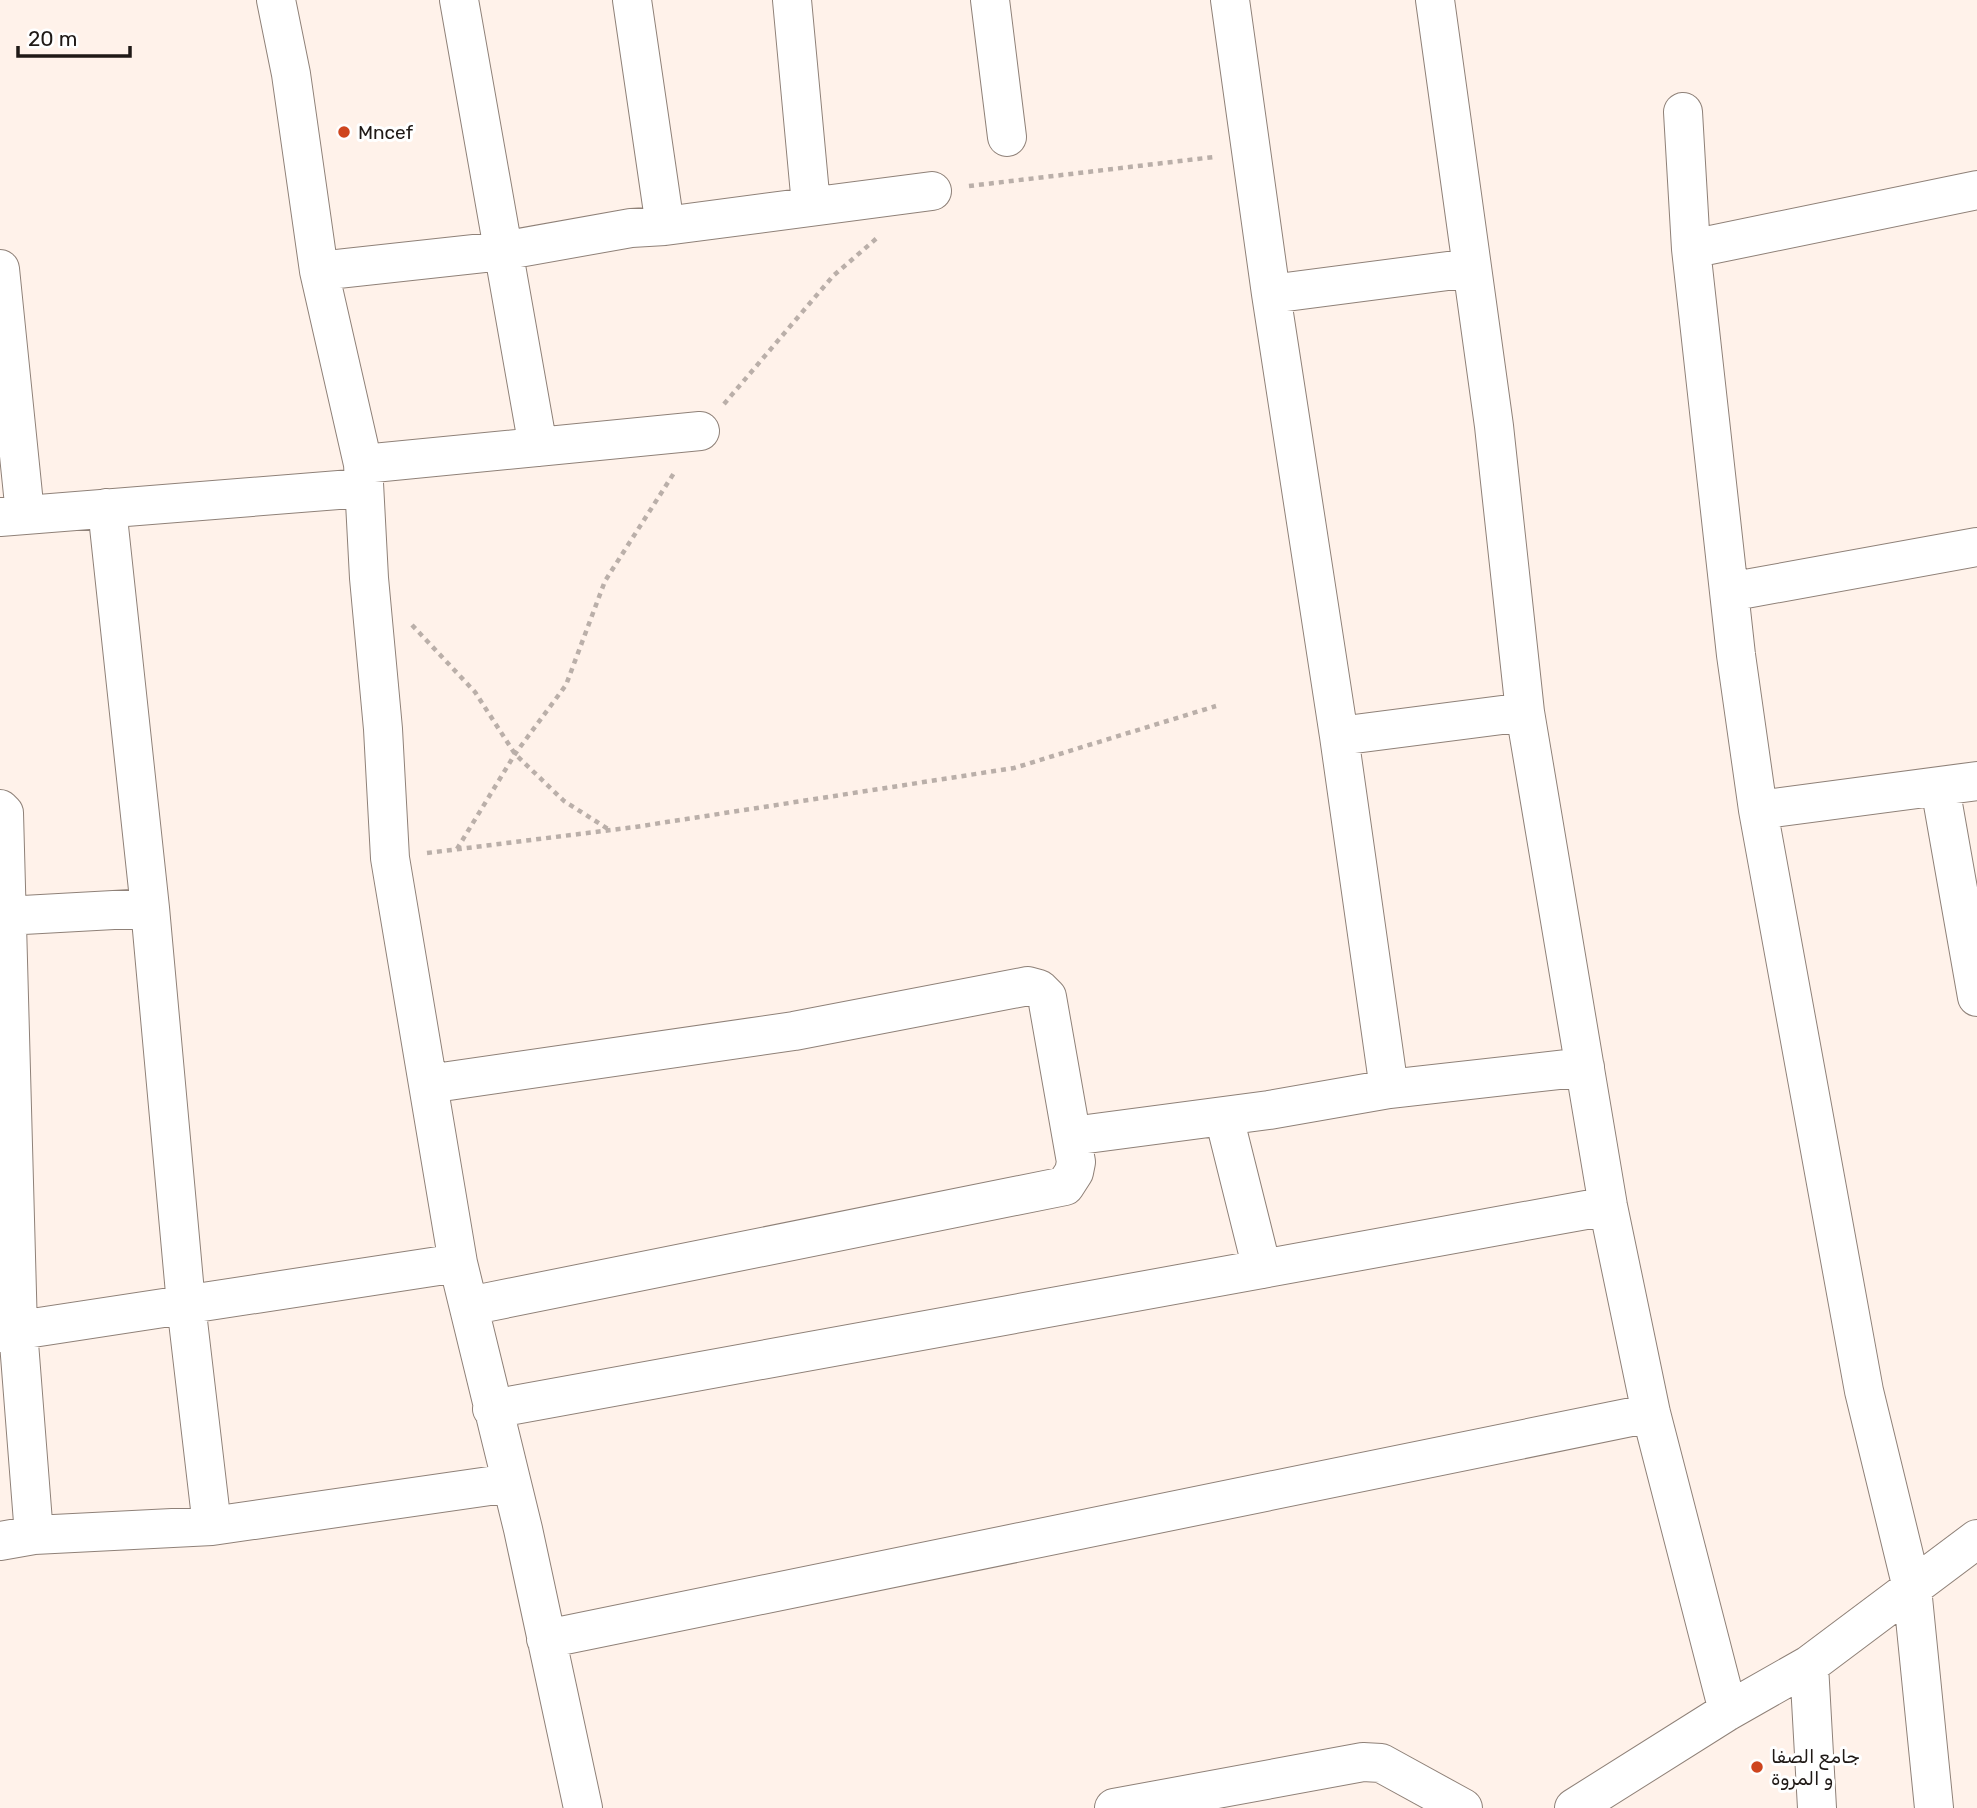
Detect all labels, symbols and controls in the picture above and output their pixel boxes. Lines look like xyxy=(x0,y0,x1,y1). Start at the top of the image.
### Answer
scale bar xyxy=(18,14,130,58)
text: 20 m xyxy=(28,26,77,51)
place label: Mncef xyxy=(358,121,414,144)
marker: Mncef xyxy=(336,124,352,140)
place label: جامع الصفا و المروة xyxy=(1771,1745,1860,1790)
marker: جامع الصفا و المروة xyxy=(1749,1759,1765,1775)

